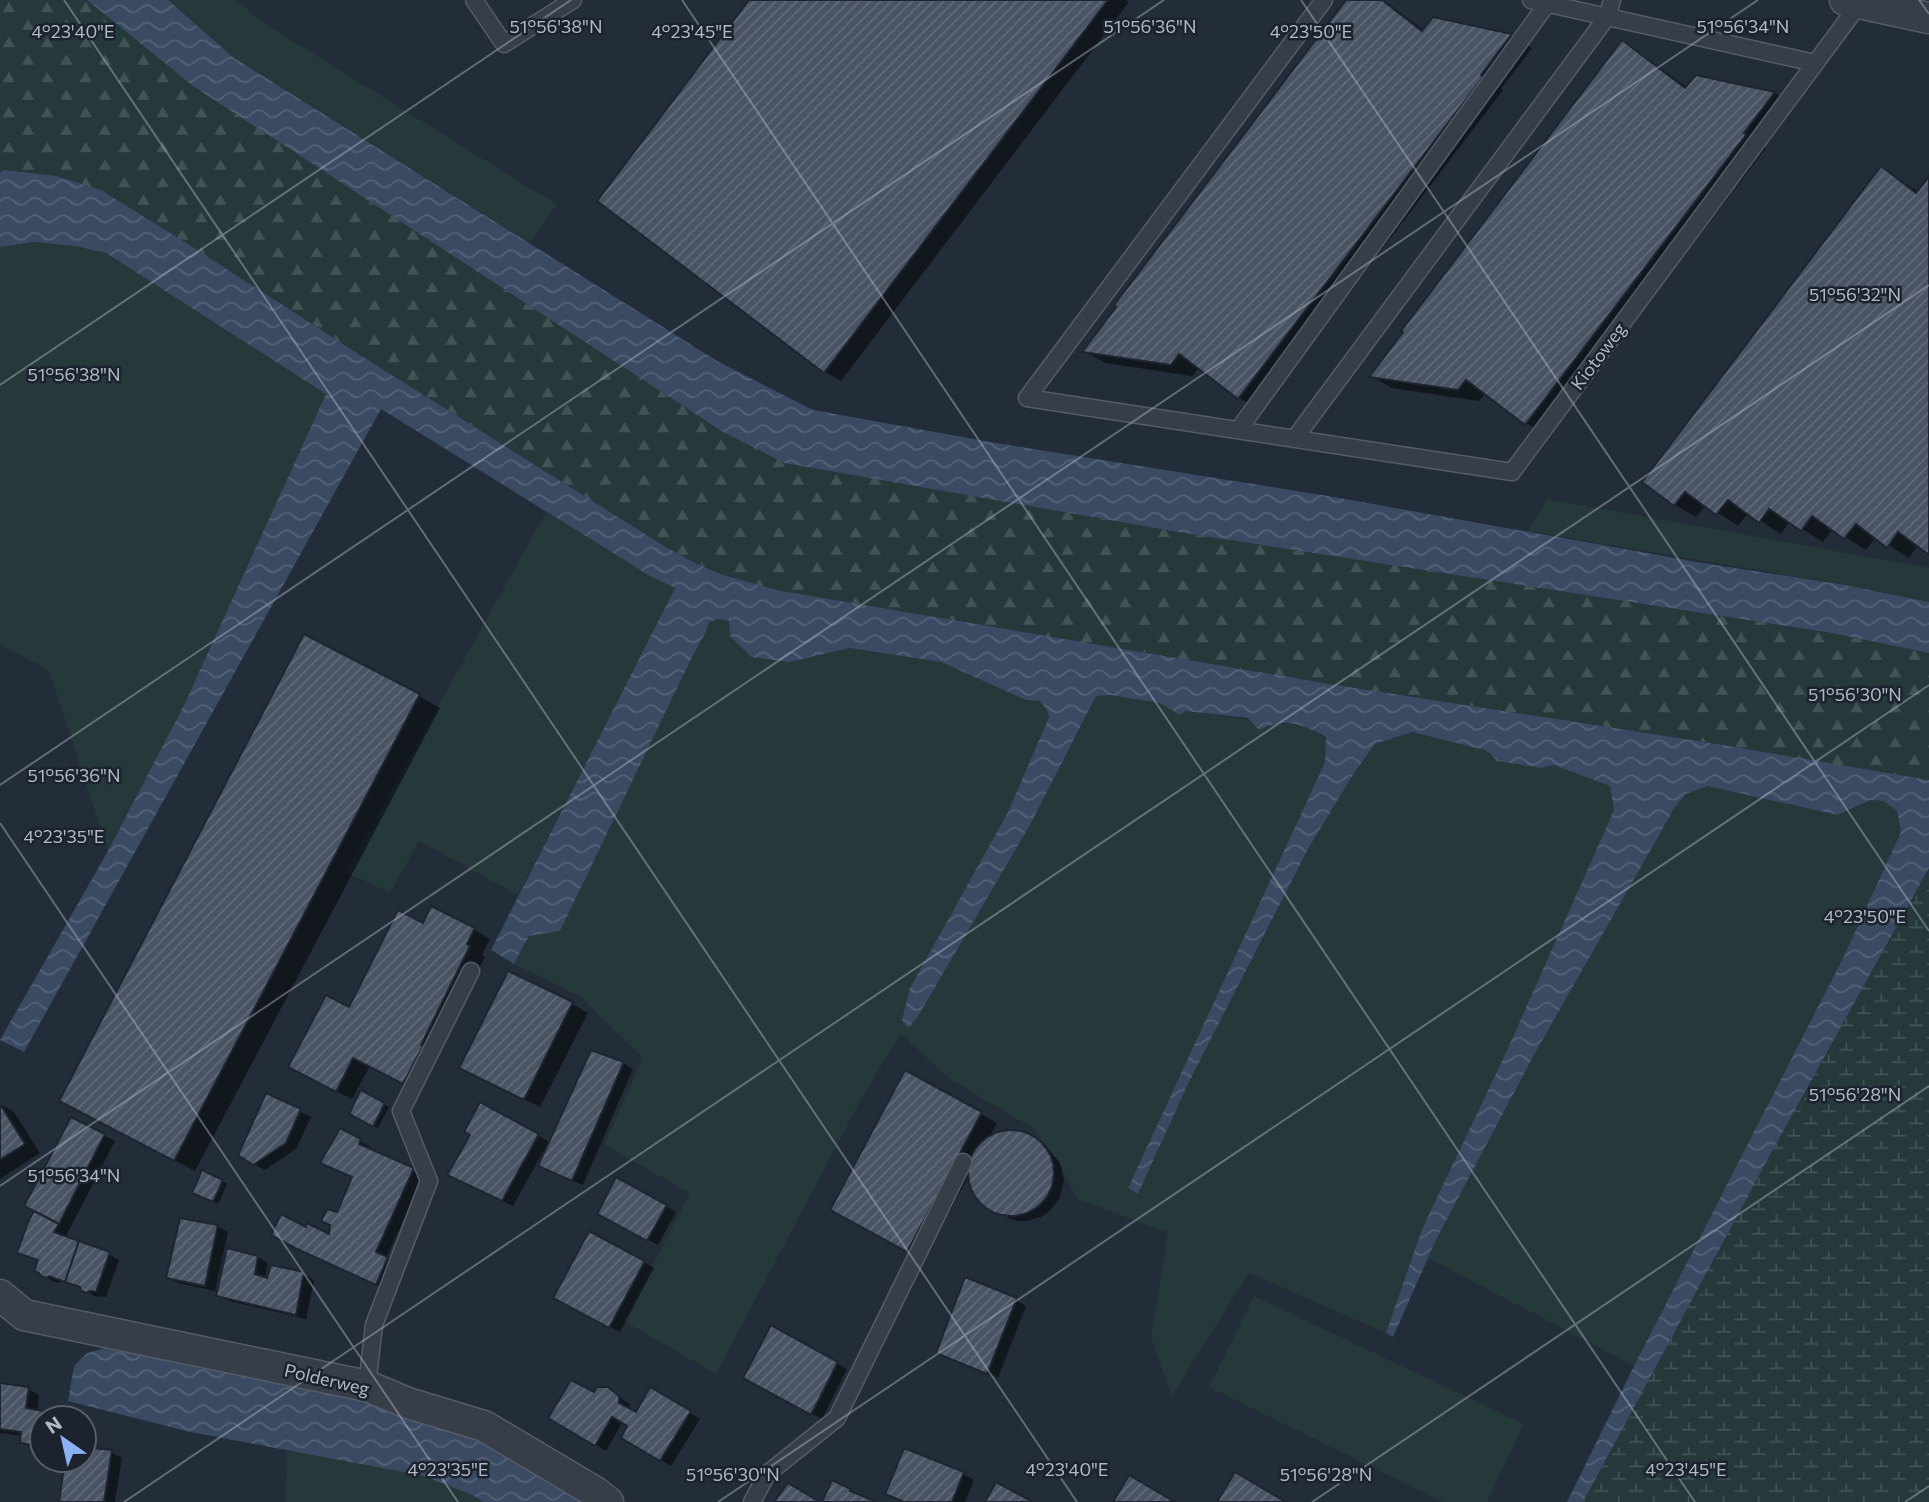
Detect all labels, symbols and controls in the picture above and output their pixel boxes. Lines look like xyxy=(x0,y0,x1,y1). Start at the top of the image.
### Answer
text: 51°56'38"N xyxy=(509,15,603,37)
text: 51°56'36"N xyxy=(1103,15,1197,37)
text: 51°56'34"N xyxy=(1697,15,1789,37)
text: 4°23'40"E xyxy=(31,20,115,42)
text: 4°23'45"E xyxy=(651,20,733,42)
text: 4°23'50"E xyxy=(1270,20,1352,42)
text: 51°56'32"N xyxy=(1809,283,1901,305)
street label: Kiotoweg xyxy=(1566,318,1631,394)
text: 51°56'38"N xyxy=(27,363,121,385)
text: 51°56'30"N xyxy=(1808,683,1902,705)
text: 51°56'36"N xyxy=(27,764,121,786)
text: 4°23'35"E xyxy=(23,825,105,847)
text: 4°23'50"E xyxy=(1824,905,1906,927)
text: 51°56'28"N xyxy=(1809,1083,1901,1105)
text: 51°56'34"N xyxy=(28,1164,120,1186)
street label: Polderweg xyxy=(282,1359,372,1400)
north arrow xyxy=(28,1404,98,1474)
text: N xyxy=(41,1411,66,1438)
text: 4°23'35"E xyxy=(407,1458,489,1480)
text: 4°23'40"E xyxy=(1025,1458,1109,1480)
text: 4°23'45"E xyxy=(1645,1458,1727,1480)
text: 51°56'30"N xyxy=(686,1463,780,1485)
text: 51°56'28"N xyxy=(1280,1463,1372,1485)

